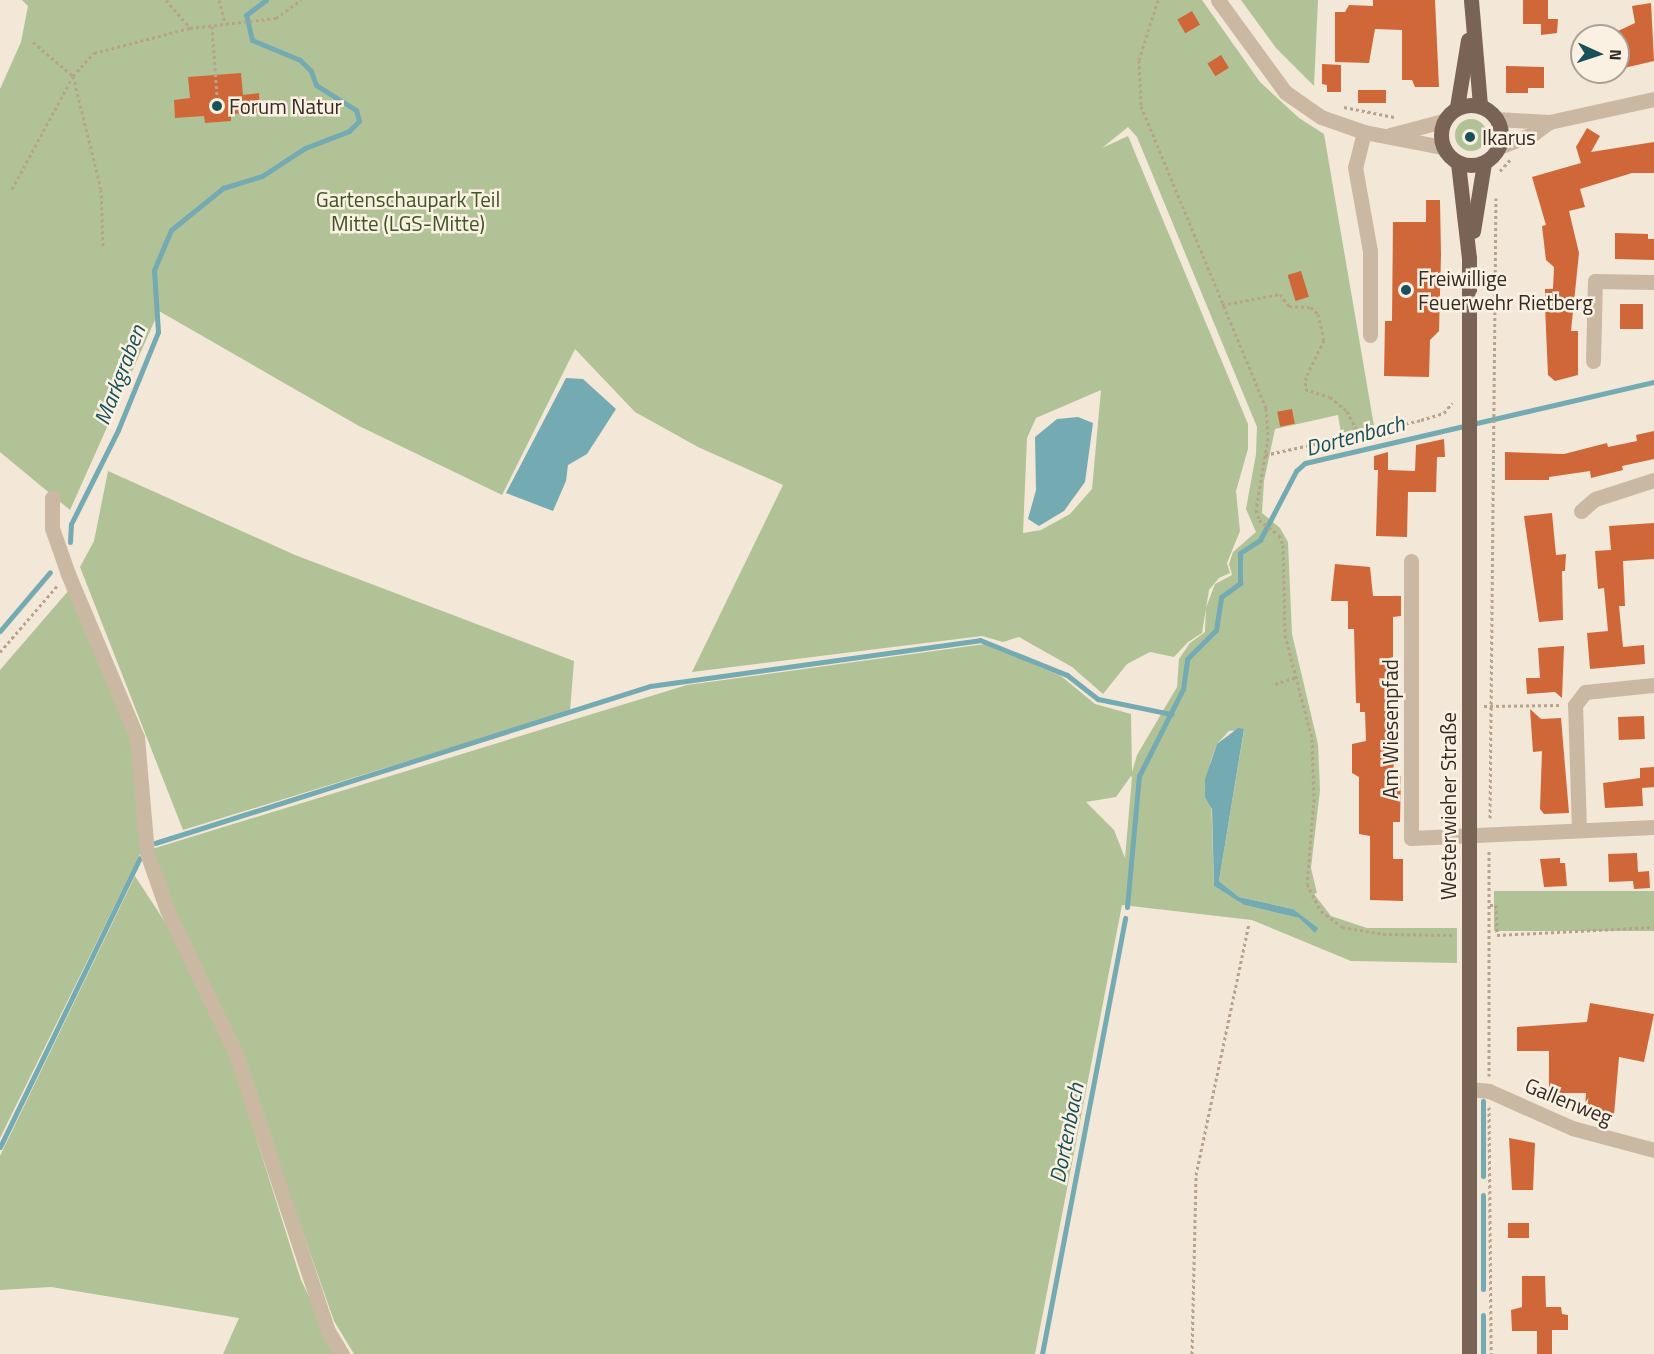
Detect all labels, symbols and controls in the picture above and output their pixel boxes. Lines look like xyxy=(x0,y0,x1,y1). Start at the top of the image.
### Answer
north arrow xyxy=(1570,24,1630,84)
text: N xyxy=(1604,49,1628,61)
place label: Forum Natur xyxy=(229,93,342,119)
marker: Forum Natur xyxy=(210,99,224,113)
place label: Ikarus xyxy=(1482,124,1536,150)
marker: Ikarus xyxy=(1463,130,1477,144)
park label: Gartenschaupark Teil Mitte (LGS-Mitte) xyxy=(316,186,500,236)
place label: Freiwillige Feuerwehr Rietberg xyxy=(1418,265,1593,315)
marker: Freiwillige Feuerwehr Rietberg xyxy=(1399,283,1413,297)
water label: Markgraben xyxy=(89,321,151,429)
water label: Dortenbach xyxy=(1303,410,1407,462)
street label: Am Wiesenpfad xyxy=(1377,659,1403,799)
street label: Westerwieher Straße xyxy=(1435,712,1461,900)
street label: Gallenweg xyxy=(1522,1072,1616,1130)
water label: Dortenbach xyxy=(1044,1081,1090,1185)

